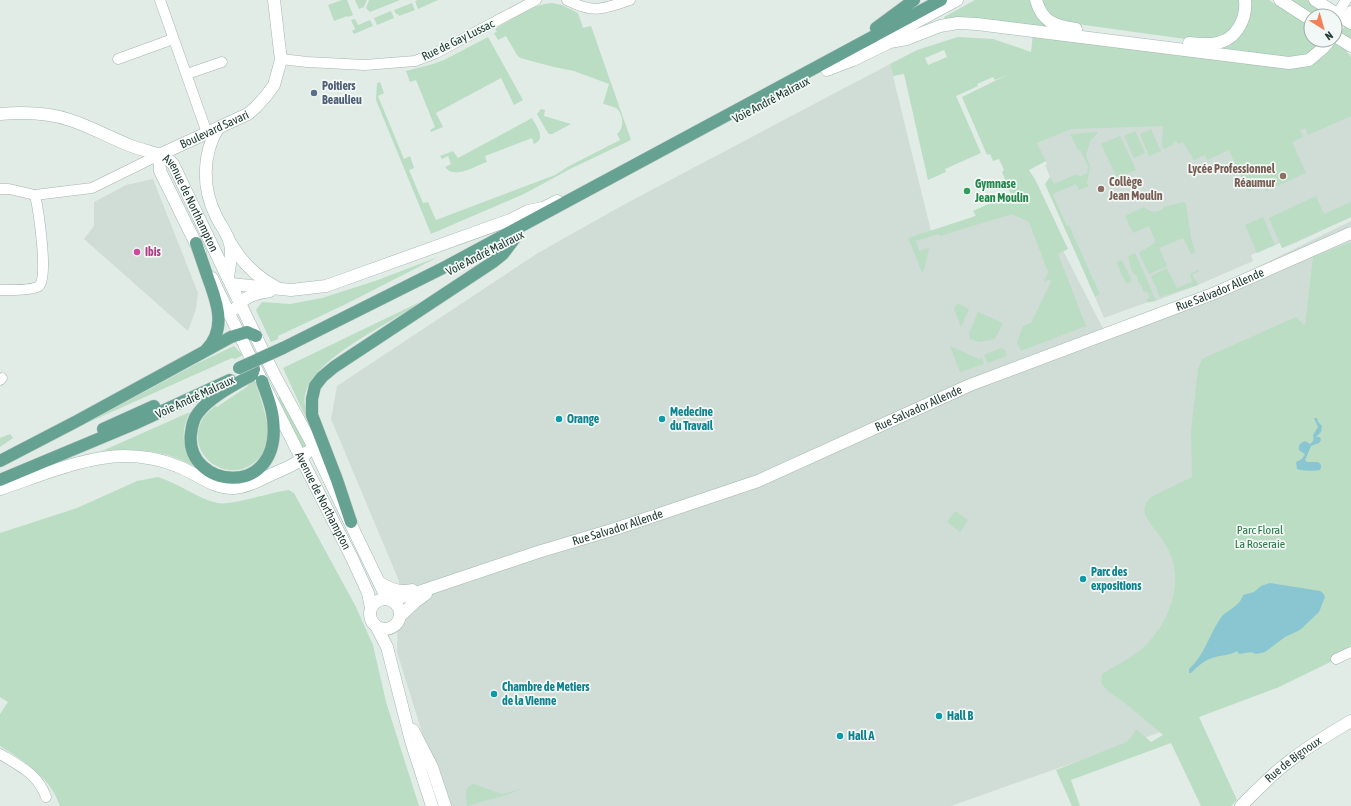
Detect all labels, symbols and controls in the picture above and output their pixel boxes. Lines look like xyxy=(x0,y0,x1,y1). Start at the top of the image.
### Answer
north arrow xyxy=(1303,8,1343,48)
street label: Rue de Gay Lussac xyxy=(419,16,497,64)
text: N xyxy=(1323,29,1335,43)
street label: Voie André Malraux xyxy=(730,74,812,126)
place label: Poitiers Beaulieu xyxy=(322,79,362,107)
marker: Poitiers Beaulieu xyxy=(309,88,319,98)
street label: Boulevard Savari xyxy=(178,108,251,151)
street label: Avenue de Northampton xyxy=(160,151,221,254)
place label: Lycée Professionnel Réaumur xyxy=(1188,162,1276,190)
marker: Lycée Professionnel Réaumur xyxy=(1278,171,1288,181)
place label: Collège Jean Moulin xyxy=(1108,175,1163,203)
place label: Gymnase Jean Moulin xyxy=(974,177,1029,205)
marker: Collège Jean Moulin xyxy=(1096,184,1106,194)
marker: Gymnase Jean Moulin xyxy=(962,186,972,196)
street label: Voie André Malraux xyxy=(444,227,526,279)
place label: Ibis xyxy=(145,245,162,259)
marker: Ibis xyxy=(132,247,142,257)
street label: Rue Salvador Allende xyxy=(1174,265,1266,314)
street label: Voie André Malraux xyxy=(153,373,237,421)
street label: Rue Salvador Allende xyxy=(873,383,964,434)
place label: Medecine du Travail xyxy=(670,405,714,433)
place label: Orange xyxy=(567,412,600,426)
marker: Orange xyxy=(554,414,564,424)
marker: Medecine du Travail xyxy=(657,414,667,424)
street label: Avenue de Northampton xyxy=(292,450,354,552)
street label: Rue Salvador Allende xyxy=(571,506,665,548)
park label: Parc Floral La Roseraie xyxy=(1235,523,1285,551)
place label: Parc des expositions xyxy=(1091,565,1142,593)
marker: Parc des expositions xyxy=(1078,574,1088,584)
place label: Chambre de Metiers de la Vienne xyxy=(502,680,590,708)
marker: Chambre de Metiers de la Vienne xyxy=(489,689,499,699)
place label: Hall B xyxy=(947,709,974,723)
marker: Hall B xyxy=(934,711,944,721)
place label: Hall A xyxy=(848,729,875,743)
marker: Hall A xyxy=(835,731,845,741)
street label: Rue de Bignoux xyxy=(1262,734,1324,786)

